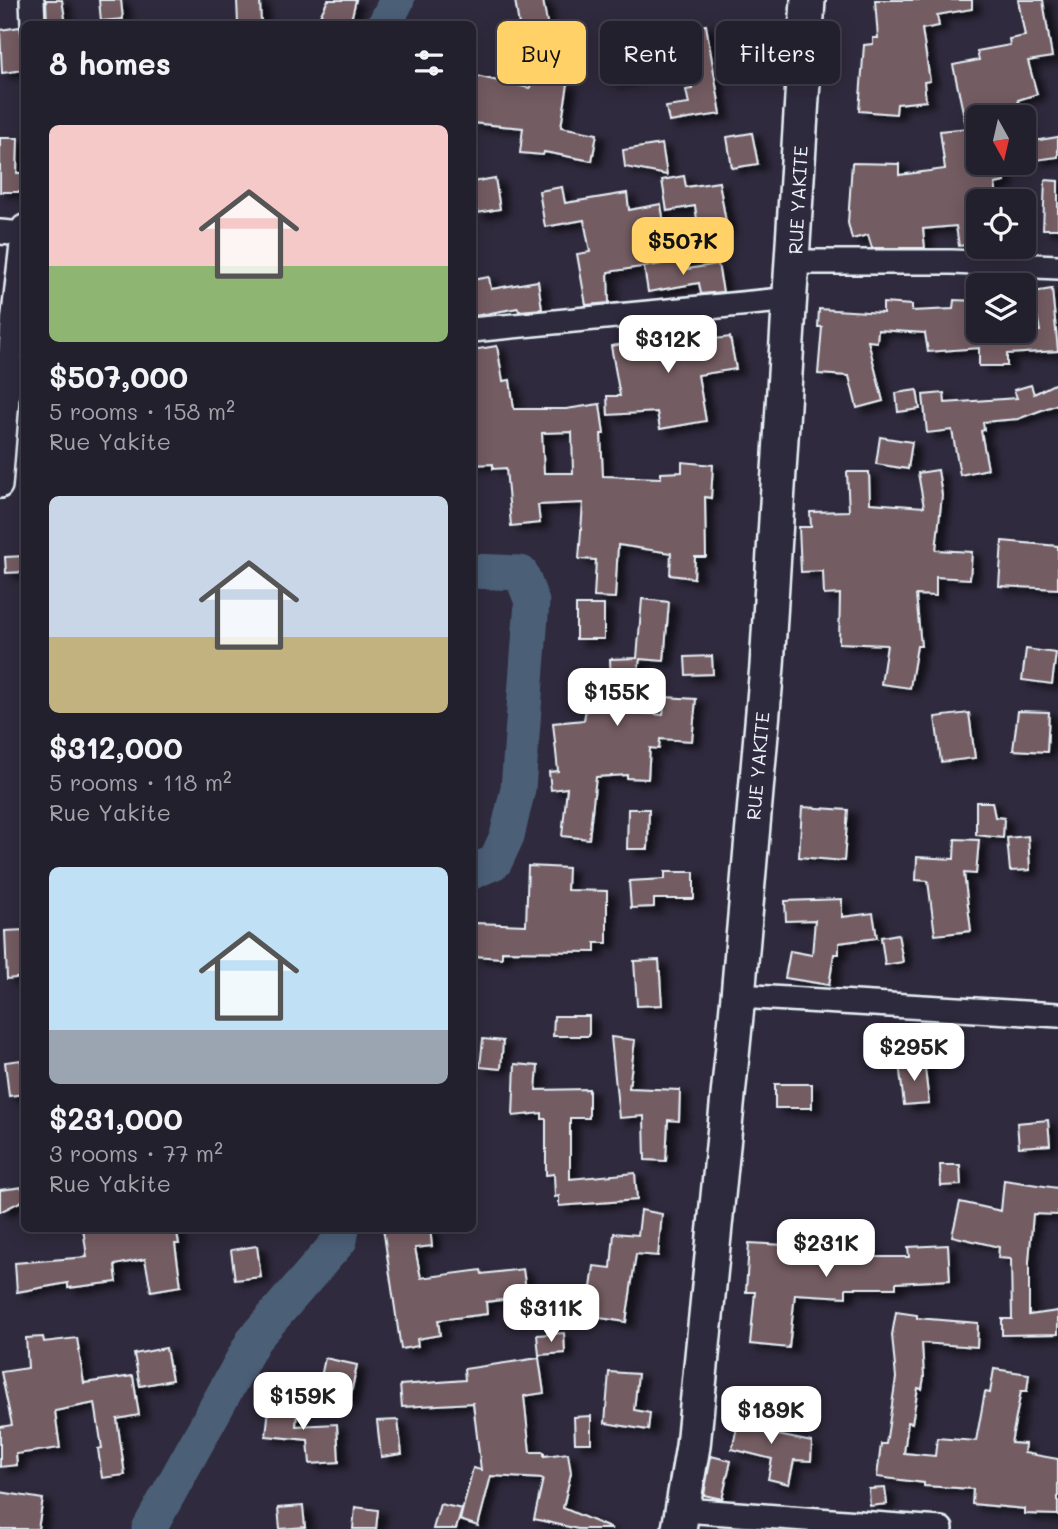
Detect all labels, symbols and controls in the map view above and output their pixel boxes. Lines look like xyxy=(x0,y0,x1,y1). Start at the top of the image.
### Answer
chip: Buy xyxy=(497,21,586,84)
chip: Rent xyxy=(600,21,702,84)
chip: Filters xyxy=(716,21,840,84)
text: 8 homes xyxy=(49,43,171,83)
icon: filters xyxy=(410,44,448,82)
north arrow xyxy=(966,105,1036,175)
map controls xyxy=(966,105,1036,343)
street label: RUE YAKITE xyxy=(782,145,813,255)
icon: home xyxy=(186,171,312,297)
button: locate xyxy=(966,189,1036,259)
pin: $507K xyxy=(634,218,732,277)
text: $507K xyxy=(648,225,718,255)
button: layers xyxy=(966,273,1036,343)
pin: $312K xyxy=(619,316,717,375)
text: $312K xyxy=(635,323,701,353)
text: $507,000 xyxy=(49,356,188,396)
text: 5 rooms · 158 m² xyxy=(49,396,235,426)
text: Rue Yakite xyxy=(49,426,171,456)
icon: home xyxy=(186,542,312,668)
pin: $155K xyxy=(568,668,666,728)
text: $155K xyxy=(584,676,650,706)
street label: RUE YAKITE xyxy=(740,711,775,821)
text: $312,000 xyxy=(49,727,183,767)
text: 5 rooms · 118 m² xyxy=(49,767,232,797)
text: Rue Yakite xyxy=(49,797,171,827)
icon: home xyxy=(186,913,312,1039)
pin: $295K xyxy=(865,1024,963,1083)
text: $295K xyxy=(879,1031,949,1061)
text: $231,000 xyxy=(49,1098,183,1138)
text: 3 rooms · 77 m² xyxy=(49,1138,223,1168)
text: Rue Yakite xyxy=(49,1168,171,1198)
pin: $231K xyxy=(777,1220,875,1279)
text: $231K xyxy=(793,1227,859,1257)
pin: $311K xyxy=(502,1284,600,1344)
text: $311K xyxy=(519,1292,583,1322)
pin: $159K xyxy=(254,1372,352,1432)
text: $159K xyxy=(270,1380,336,1410)
pin: $189K xyxy=(722,1386,820,1446)
text: $189K xyxy=(737,1394,805,1424)

